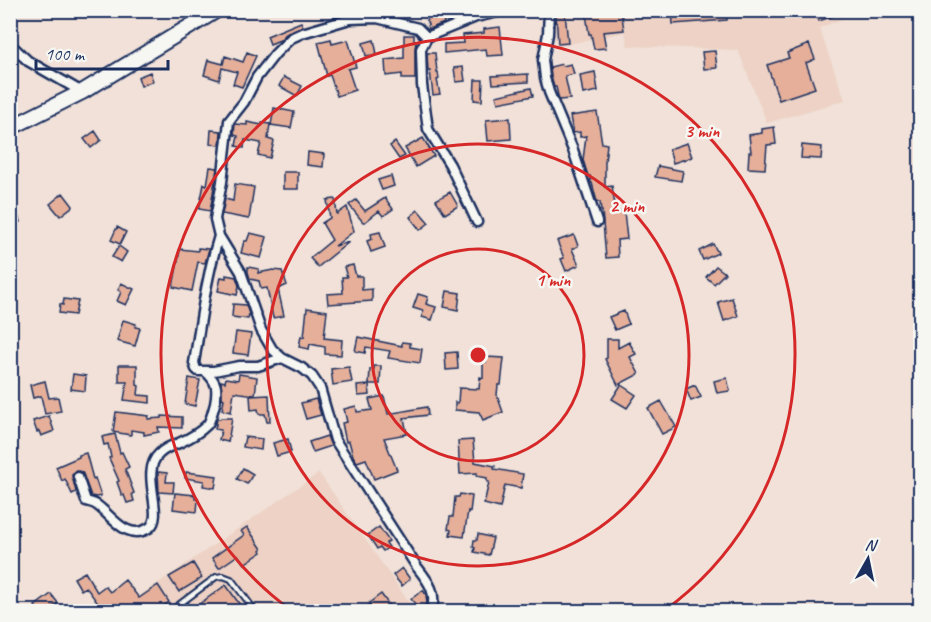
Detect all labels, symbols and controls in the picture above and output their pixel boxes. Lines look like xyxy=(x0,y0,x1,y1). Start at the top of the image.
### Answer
scale bar xyxy=(36,33,168,71)
text: 100 m xyxy=(45,43,86,65)
text: 3 min xyxy=(685,120,720,142)
text: 2 min xyxy=(610,195,645,217)
text: 1 min xyxy=(536,269,571,291)
centre of rings xyxy=(468,345,488,365)
north arrow xyxy=(838,529,898,589)
text: N xyxy=(864,535,880,556)

